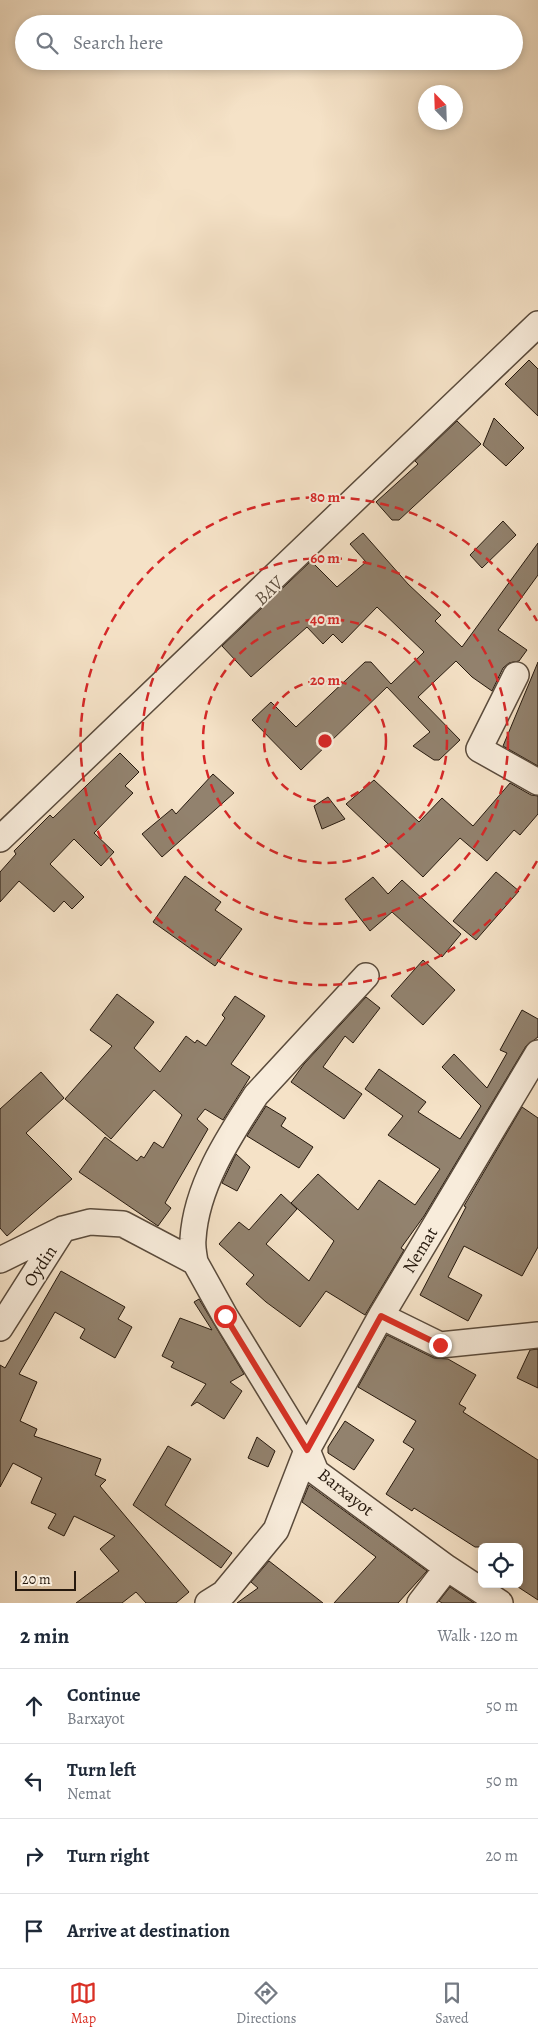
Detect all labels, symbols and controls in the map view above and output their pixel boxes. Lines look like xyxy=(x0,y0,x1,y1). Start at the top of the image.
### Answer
search box xyxy=(15,15,523,70)
icon: search xyxy=(33,29,61,57)
text: Search here xyxy=(73,30,163,56)
north arrow xyxy=(418,85,463,130)
text: 80 m xyxy=(310,487,340,507)
text: 60 m xyxy=(310,548,340,568)
water label: BAV xyxy=(249,569,291,611)
text: 40 m xyxy=(310,609,340,629)
text: 20 m xyxy=(310,670,340,690)
centre of rings xyxy=(316,732,334,750)
street label: Nemat xyxy=(397,1222,443,1278)
street label: Oydin xyxy=(18,1240,62,1291)
route start xyxy=(214,1305,237,1328)
route end xyxy=(429,1334,452,1357)
street label: Barxayot xyxy=(313,1463,379,1521)
map controls xyxy=(478,1543,523,1588)
button: locate xyxy=(478,1543,523,1588)
scale bar xyxy=(15,1568,76,1591)
text: 20 m xyxy=(22,1570,51,1589)
text: 2 min xyxy=(20,1622,69,1650)
text: Walk · 120 m xyxy=(437,1625,518,1647)
text: Continue xyxy=(67,1682,141,1708)
icon: ahead xyxy=(20,1692,48,1720)
text: 50 m xyxy=(486,1695,518,1717)
text: Barxayot xyxy=(67,1708,125,1730)
text: Turn left xyxy=(67,1757,136,1783)
icon: left xyxy=(20,1767,48,1795)
text: 50 m xyxy=(486,1770,518,1792)
text: Nemat xyxy=(67,1783,111,1805)
icon: right xyxy=(20,1842,48,1870)
text: Turn right xyxy=(67,1843,149,1869)
text: 20 m xyxy=(485,1845,518,1867)
icon: arrive xyxy=(20,1917,48,1945)
text: Arrive at destination xyxy=(67,1918,230,1944)
tab: Map xyxy=(69,1979,97,2028)
tab: Directions xyxy=(236,1979,296,2028)
tab: Saved xyxy=(435,1979,469,2028)

